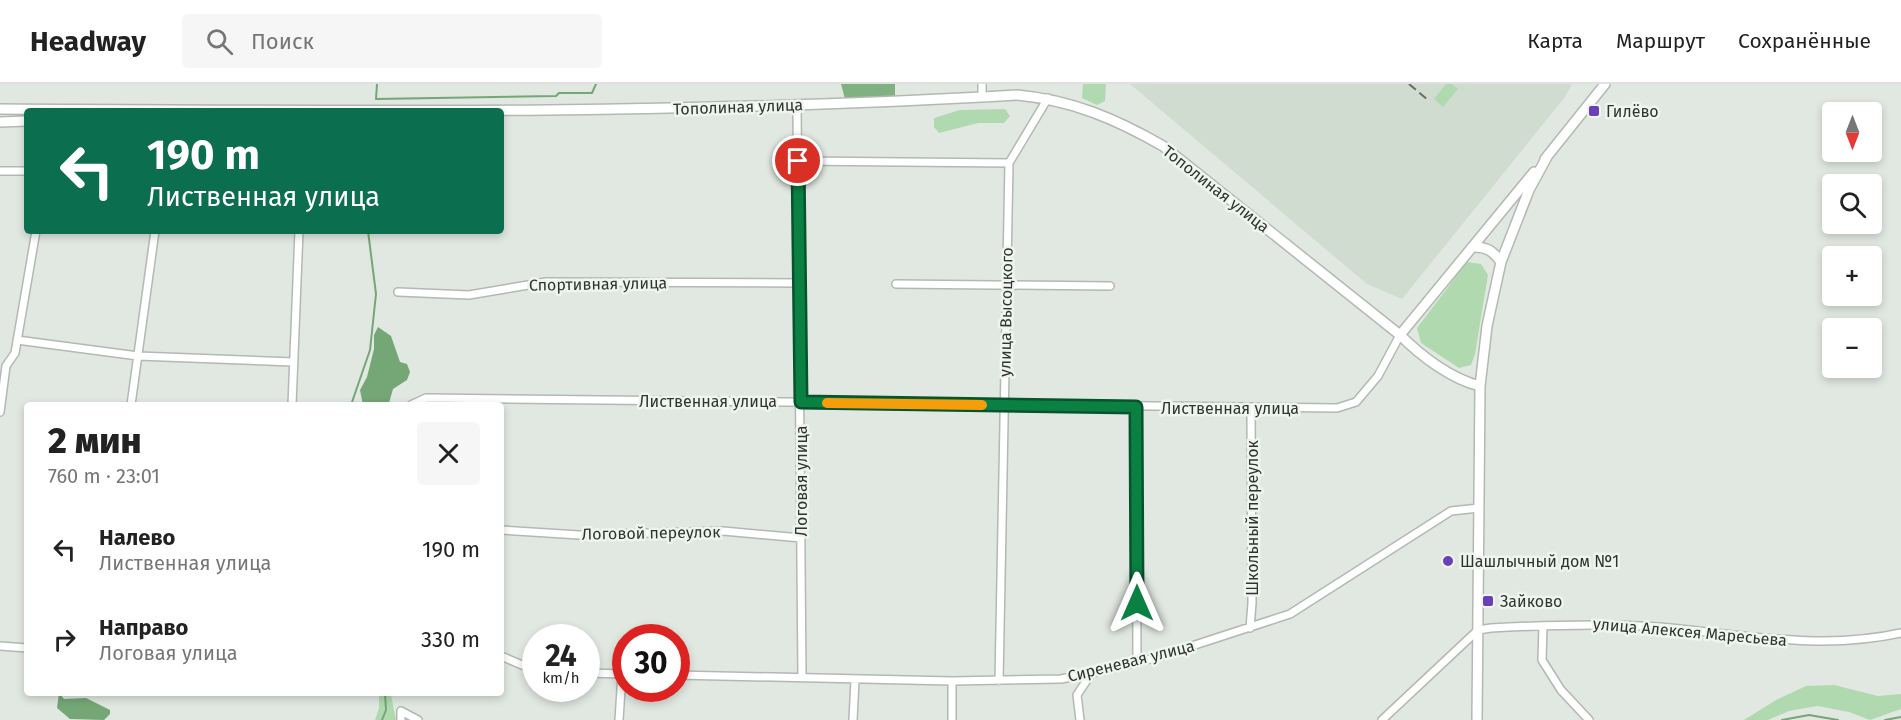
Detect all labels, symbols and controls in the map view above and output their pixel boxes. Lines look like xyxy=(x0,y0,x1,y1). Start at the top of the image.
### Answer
search box xyxy=(182,14,602,68)
text: Headway xyxy=(30,25,146,58)
icon: search xyxy=(203,25,236,58)
text: Поиск xyxy=(251,28,314,55)
text: Карта xyxy=(1527,28,1583,54)
text: Маршрут xyxy=(1616,28,1705,54)
text: Сохранённые xyxy=(1738,28,1871,54)
street label: Тополиная улица xyxy=(673,95,803,119)
place label: Гилёво xyxy=(1606,102,1659,121)
north arrow xyxy=(1822,102,1882,162)
map controls xyxy=(1822,102,1882,378)
marker: Гилёво xyxy=(1587,104,1601,118)
text: 190 m xyxy=(147,130,260,180)
icon: left xyxy=(48,132,126,210)
pin xyxy=(772,135,823,186)
street label: Тополиная улица xyxy=(1159,141,1273,237)
icon: arrive xyxy=(781,144,814,177)
button: search xyxy=(1822,174,1882,234)
text: Лиственная улица xyxy=(147,181,380,213)
button: + xyxy=(1822,246,1882,306)
street label: улица Высоцкого xyxy=(995,247,1017,377)
street label: Спортивная улица xyxy=(529,273,667,295)
button: − xyxy=(1822,318,1882,378)
street label: Лиственная улица xyxy=(639,392,777,411)
street label: Лиственная улица xyxy=(1161,399,1299,418)
text: 2 мин xyxy=(48,419,141,463)
button: close xyxy=(417,422,480,485)
street label: Логовая улица xyxy=(792,426,811,536)
street label: Школьный переулок xyxy=(1243,440,1262,596)
text: 760 m · 23:01 xyxy=(48,464,160,488)
street label: Логовой переулок xyxy=(581,522,721,544)
text: Налево xyxy=(99,524,175,551)
icon: left xyxy=(48,533,81,566)
text: 190 m xyxy=(422,536,480,563)
text: Лиственная улица xyxy=(99,551,272,575)
place label: Шашлычный дом №1 xyxy=(1460,552,1619,571)
marker: Шашлычный дом №1 xyxy=(1441,554,1455,568)
position arrow xyxy=(1105,571,1169,635)
place label: Зайково xyxy=(1500,592,1562,611)
marker: Зайково xyxy=(1481,594,1495,608)
text: Направо xyxy=(99,614,188,641)
street label: улица Алексея Маресьева xyxy=(1592,614,1788,650)
icon: right xyxy=(48,623,81,656)
speed limit sign: 30 xyxy=(612,624,690,702)
text: 330 m xyxy=(421,626,480,653)
street label: Сиреневая улица xyxy=(1066,636,1196,686)
text: 24 xyxy=(545,638,577,674)
text: Логовая улица xyxy=(99,641,238,665)
text: km/h xyxy=(542,669,580,687)

